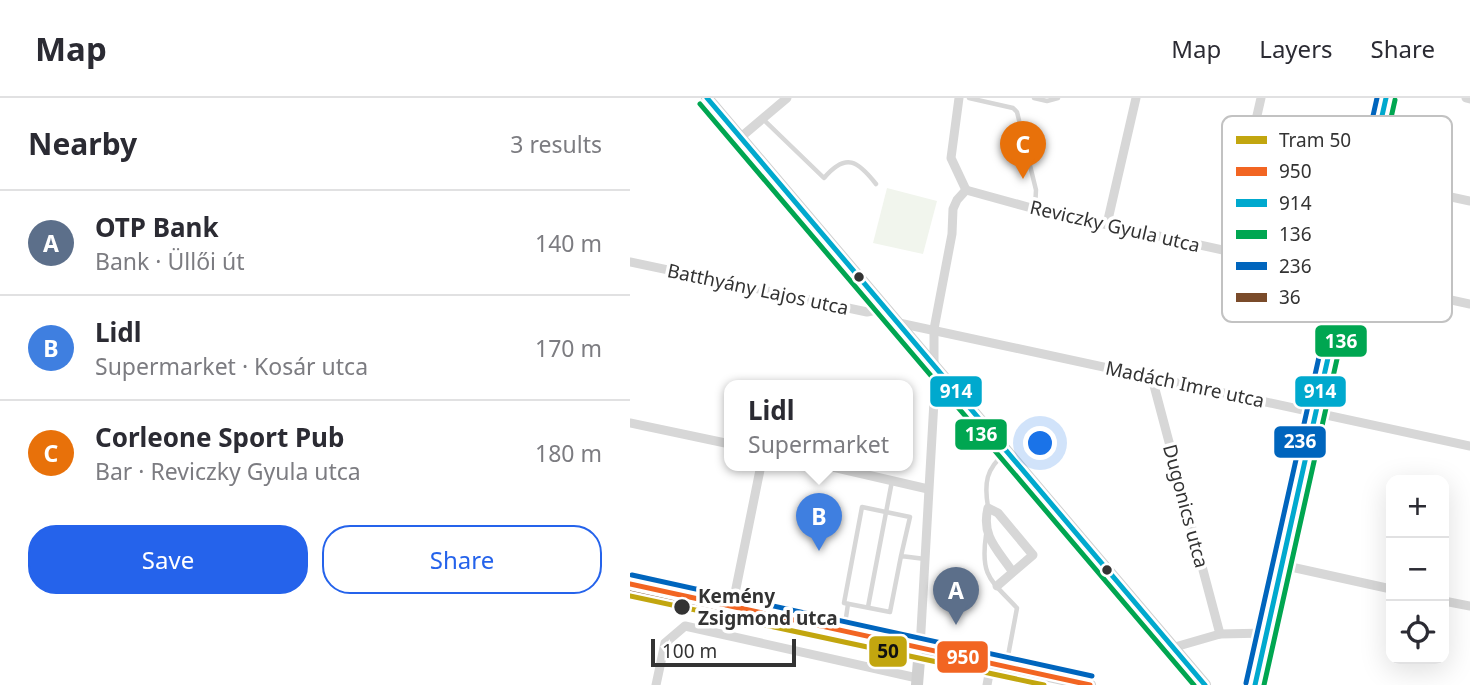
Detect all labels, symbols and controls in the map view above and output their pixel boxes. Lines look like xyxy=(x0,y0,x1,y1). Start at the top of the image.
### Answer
text: Map xyxy=(35,26,107,71)
text: Map xyxy=(1171,32,1221,65)
text: Layers xyxy=(1259,32,1333,65)
text: Share xyxy=(1371,32,1435,65)
legend xyxy=(1222,116,1452,322)
pin: C xyxy=(1000,121,1046,179)
text: Nearby xyxy=(28,123,137,164)
text: Tram 50 xyxy=(1279,127,1351,153)
text: 3 results xyxy=(510,128,602,160)
text: 950 xyxy=(1279,158,1312,184)
text: 914 xyxy=(1279,190,1312,216)
street label: Reviczky Gyula utca xyxy=(1027,194,1203,258)
text: OTP Bank xyxy=(95,209,219,245)
text: 136 xyxy=(1279,221,1312,247)
text: A xyxy=(43,227,59,259)
text: 140 m xyxy=(535,227,602,259)
text: Bank · Üllői út xyxy=(95,245,245,277)
text: 236 xyxy=(1279,253,1312,279)
street label: Batthyány Lajos utca xyxy=(665,257,851,321)
unlabelled marker xyxy=(852,270,866,284)
text: 36 xyxy=(1279,284,1301,310)
text: Lidl xyxy=(95,314,142,350)
line badge: 136 xyxy=(1314,324,1368,358)
text: 136 xyxy=(1325,328,1357,354)
text: B xyxy=(43,332,59,364)
text: 170 m xyxy=(535,332,602,364)
text: Supermarket · Kosár utca xyxy=(95,350,368,382)
street label: Madách Imre utca xyxy=(1103,354,1267,414)
line badge: 914 xyxy=(929,375,983,408)
line badge: 914 xyxy=(1294,375,1347,408)
text: 914 xyxy=(940,378,972,404)
text: 914 xyxy=(1304,378,1336,404)
popup xyxy=(724,380,913,471)
text: Lidl xyxy=(748,392,795,428)
line badge: 136 xyxy=(954,418,1008,451)
text: Corleone Sport Pub xyxy=(95,419,344,455)
text: 136 xyxy=(965,421,997,447)
line badge: 236 xyxy=(1273,425,1327,459)
your location xyxy=(1023,426,1057,460)
text: Supermarket xyxy=(748,428,889,460)
text: 236 xyxy=(1284,428,1316,454)
text: C xyxy=(44,437,58,469)
text: 180 m xyxy=(535,437,602,469)
street label: Dugonics utca xyxy=(1157,441,1215,571)
text: Bar · Reviczky Gyula utca xyxy=(95,455,361,487)
map controls xyxy=(1386,475,1449,664)
button: + xyxy=(1386,475,1449,538)
pin: B xyxy=(796,493,842,551)
button: Save xyxy=(28,525,308,594)
button: Share xyxy=(322,525,602,594)
button: − xyxy=(1386,538,1449,601)
unlabelled marker xyxy=(1100,563,1114,577)
pin: A xyxy=(933,567,979,625)
place label: Kemény Zsigmond utca xyxy=(698,583,838,631)
marker: Kemény Zsigmond utca xyxy=(672,597,692,617)
button: locate xyxy=(1386,601,1449,664)
line badge: 50 xyxy=(868,635,908,668)
scale bar xyxy=(651,636,796,668)
text: 100 m xyxy=(662,638,717,664)
text: 50 xyxy=(877,638,899,664)
line badge: 950 xyxy=(936,640,989,674)
text: 950 xyxy=(947,644,979,670)

